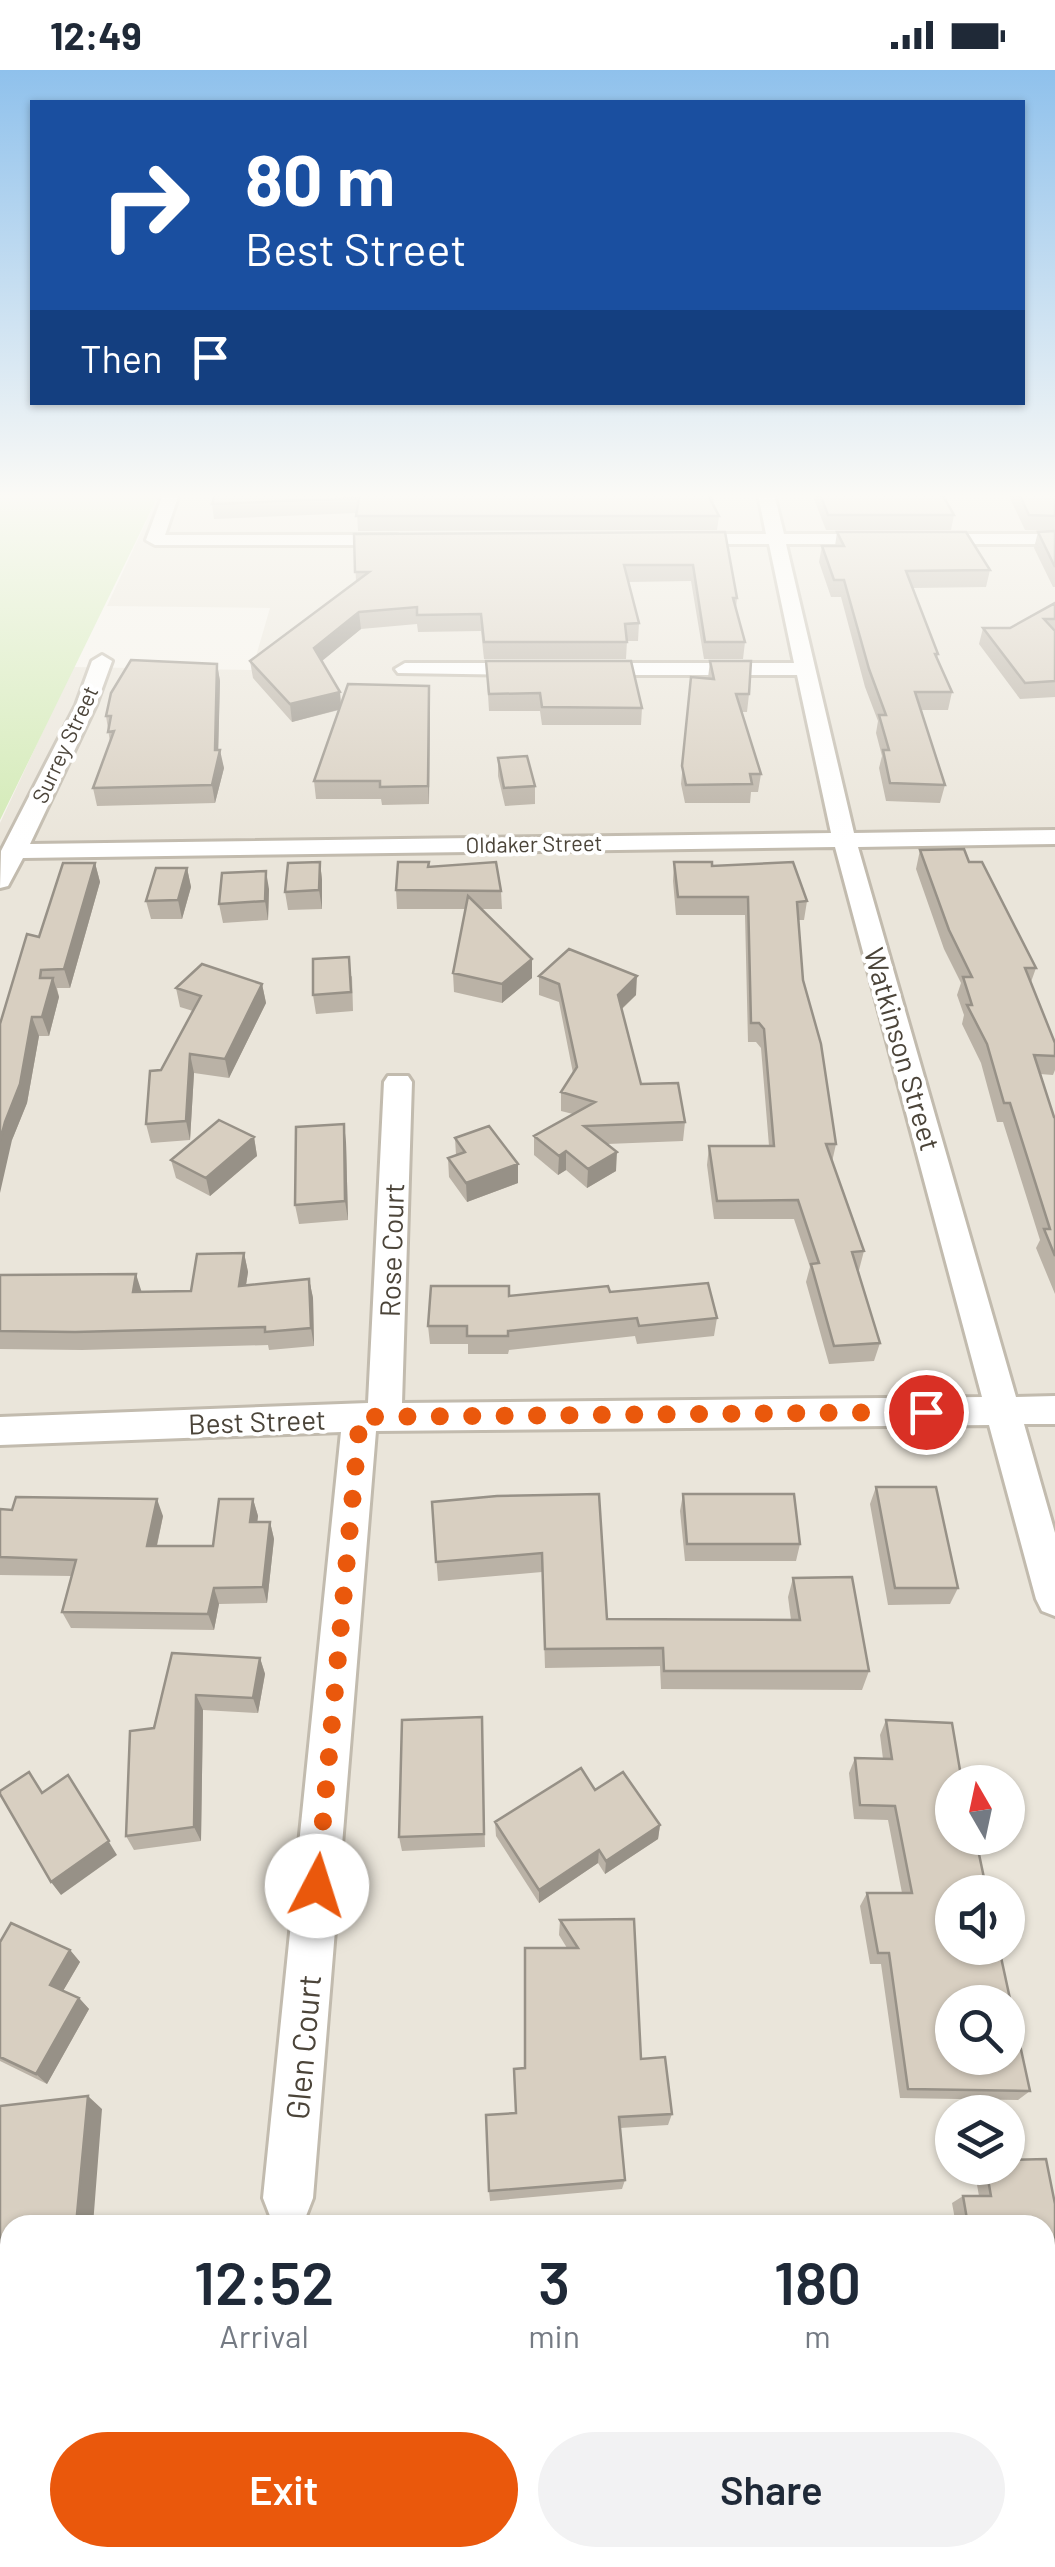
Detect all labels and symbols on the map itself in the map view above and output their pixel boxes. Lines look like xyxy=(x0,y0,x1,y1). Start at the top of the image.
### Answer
street label: Surrey Street xyxy=(25,681,103,807)
street label: Oldaker Street xyxy=(465,829,603,857)
street label: Watkinson Street xyxy=(858,944,948,1154)
street label: Rose Court xyxy=(372,1182,410,1318)
pin xyxy=(884,1370,969,1455)
street label: Best Street xyxy=(187,1402,327,1440)
north arrow xyxy=(935,1765,1025,1855)
position arrow xyxy=(265,1834,369,1938)
street label: Glen Court xyxy=(277,1973,327,2121)

